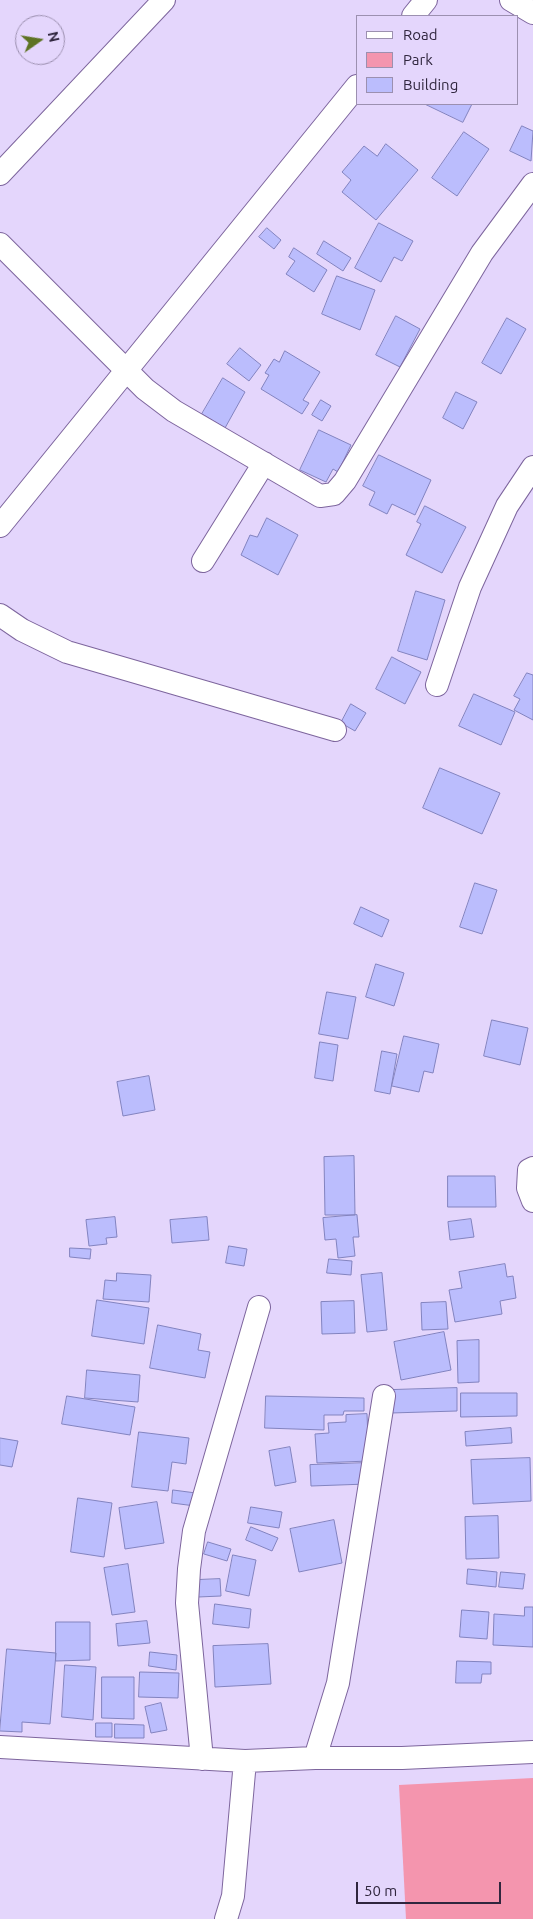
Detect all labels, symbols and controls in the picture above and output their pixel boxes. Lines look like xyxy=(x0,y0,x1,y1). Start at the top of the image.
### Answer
north arrow xyxy=(15,15,65,65)
legend xyxy=(356,15,518,105)
text: Road xyxy=(403,26,438,43)
text: N xyxy=(45,30,63,44)
text: Park xyxy=(403,51,433,68)
text: Building xyxy=(403,76,458,93)
scale bar xyxy=(358,1872,503,1904)
text: 50 m xyxy=(364,1882,397,1899)

